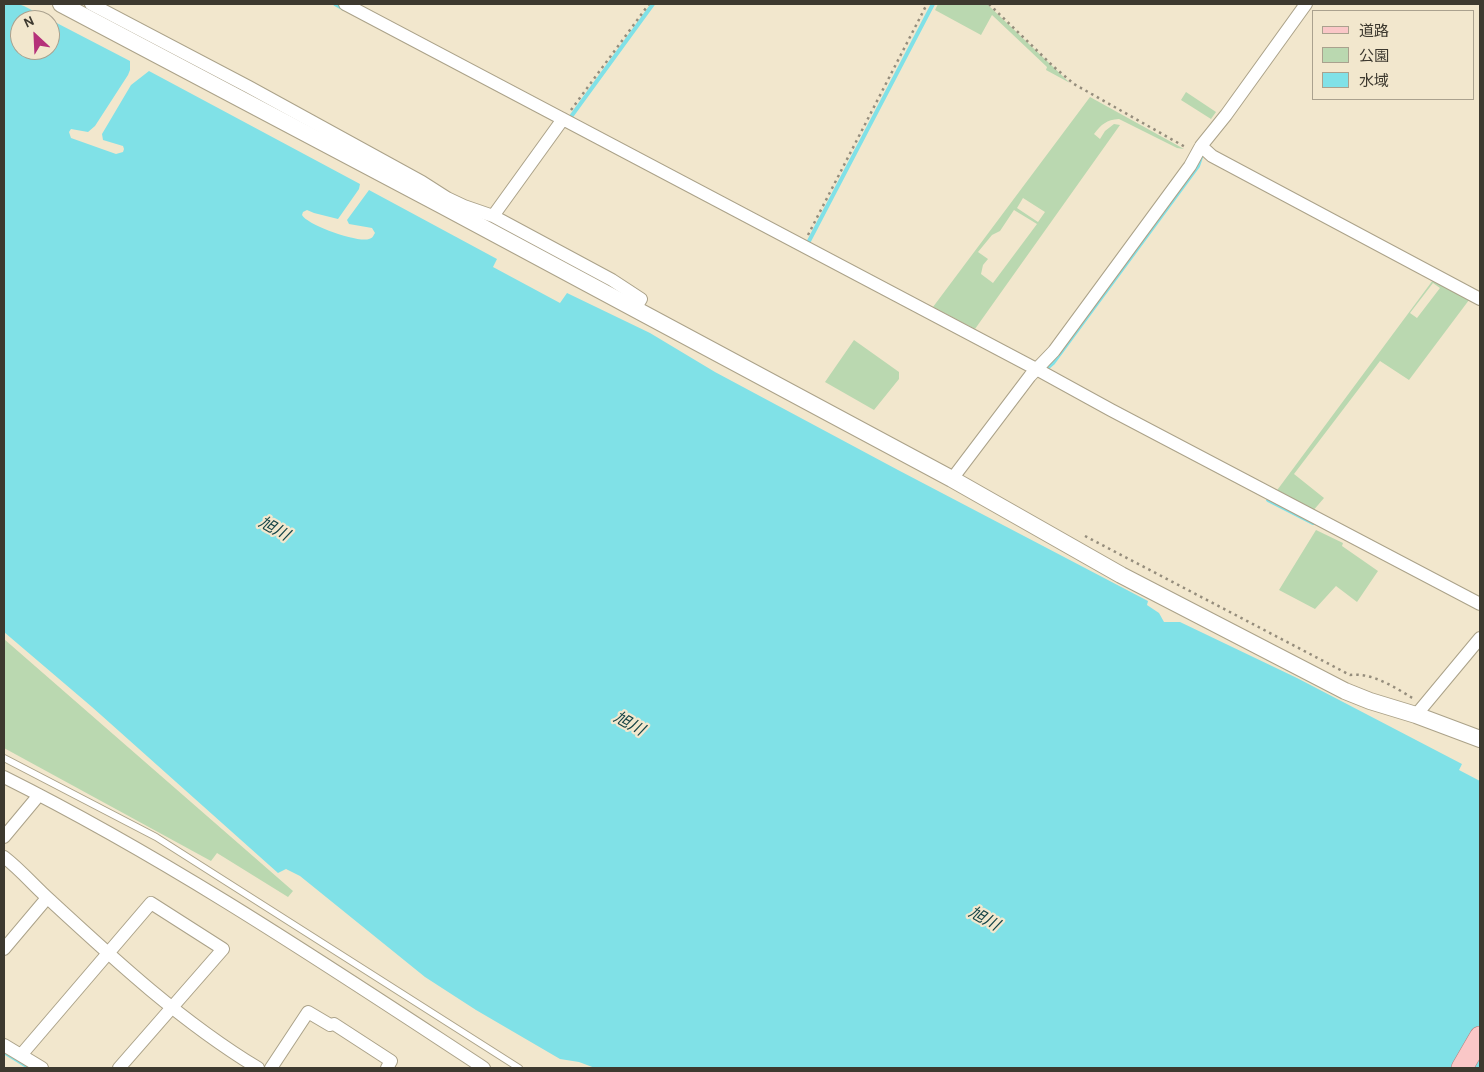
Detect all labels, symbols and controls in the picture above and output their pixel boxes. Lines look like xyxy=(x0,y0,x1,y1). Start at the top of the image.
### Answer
north arrow xyxy=(10,10,60,60)
legend xyxy=(1312,10,1474,100)
text: N xyxy=(21,12,37,32)
text: 道路 xyxy=(1359,22,1389,40)
text: 公園 xyxy=(1359,47,1389,65)
text: 水域 xyxy=(1359,72,1389,90)
water label: 旭川 xyxy=(255,513,293,545)
water label: 旭川 xyxy=(610,708,648,740)
water label: 旭川 xyxy=(965,903,1003,935)

